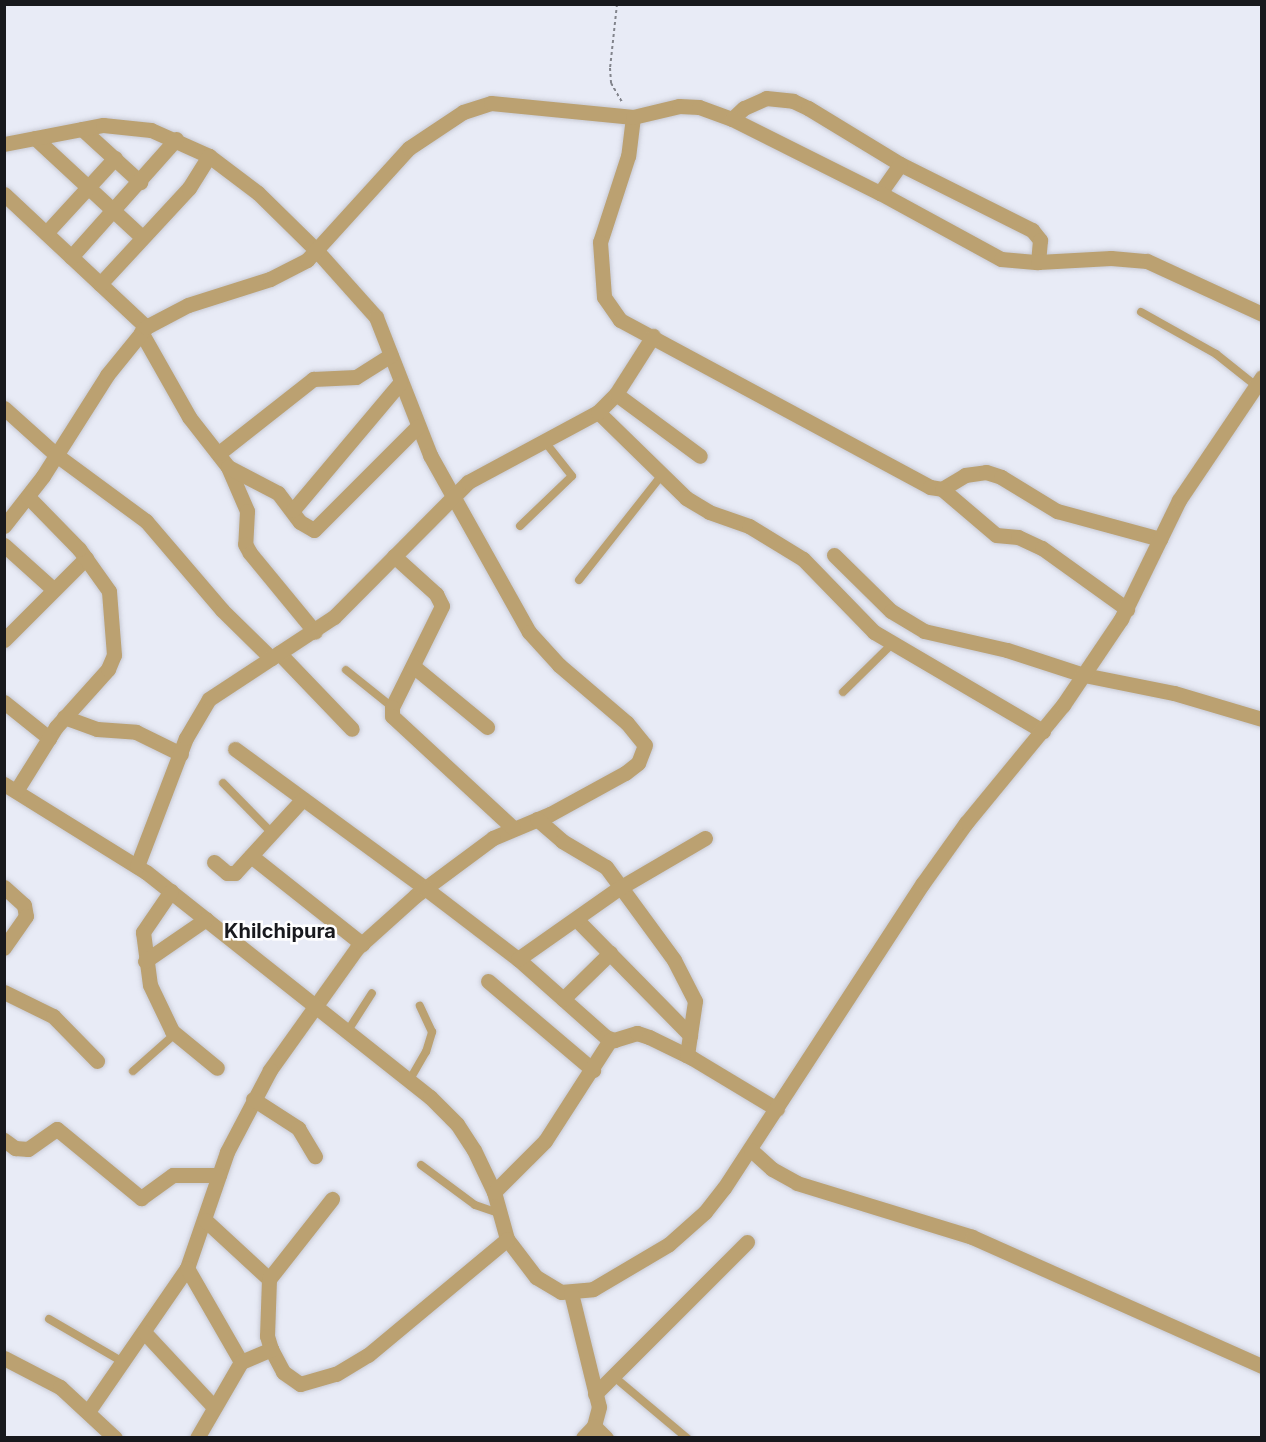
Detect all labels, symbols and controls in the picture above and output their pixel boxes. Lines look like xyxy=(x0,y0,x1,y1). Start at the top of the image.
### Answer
district label: Khilchipura xyxy=(224,919,336,943)

